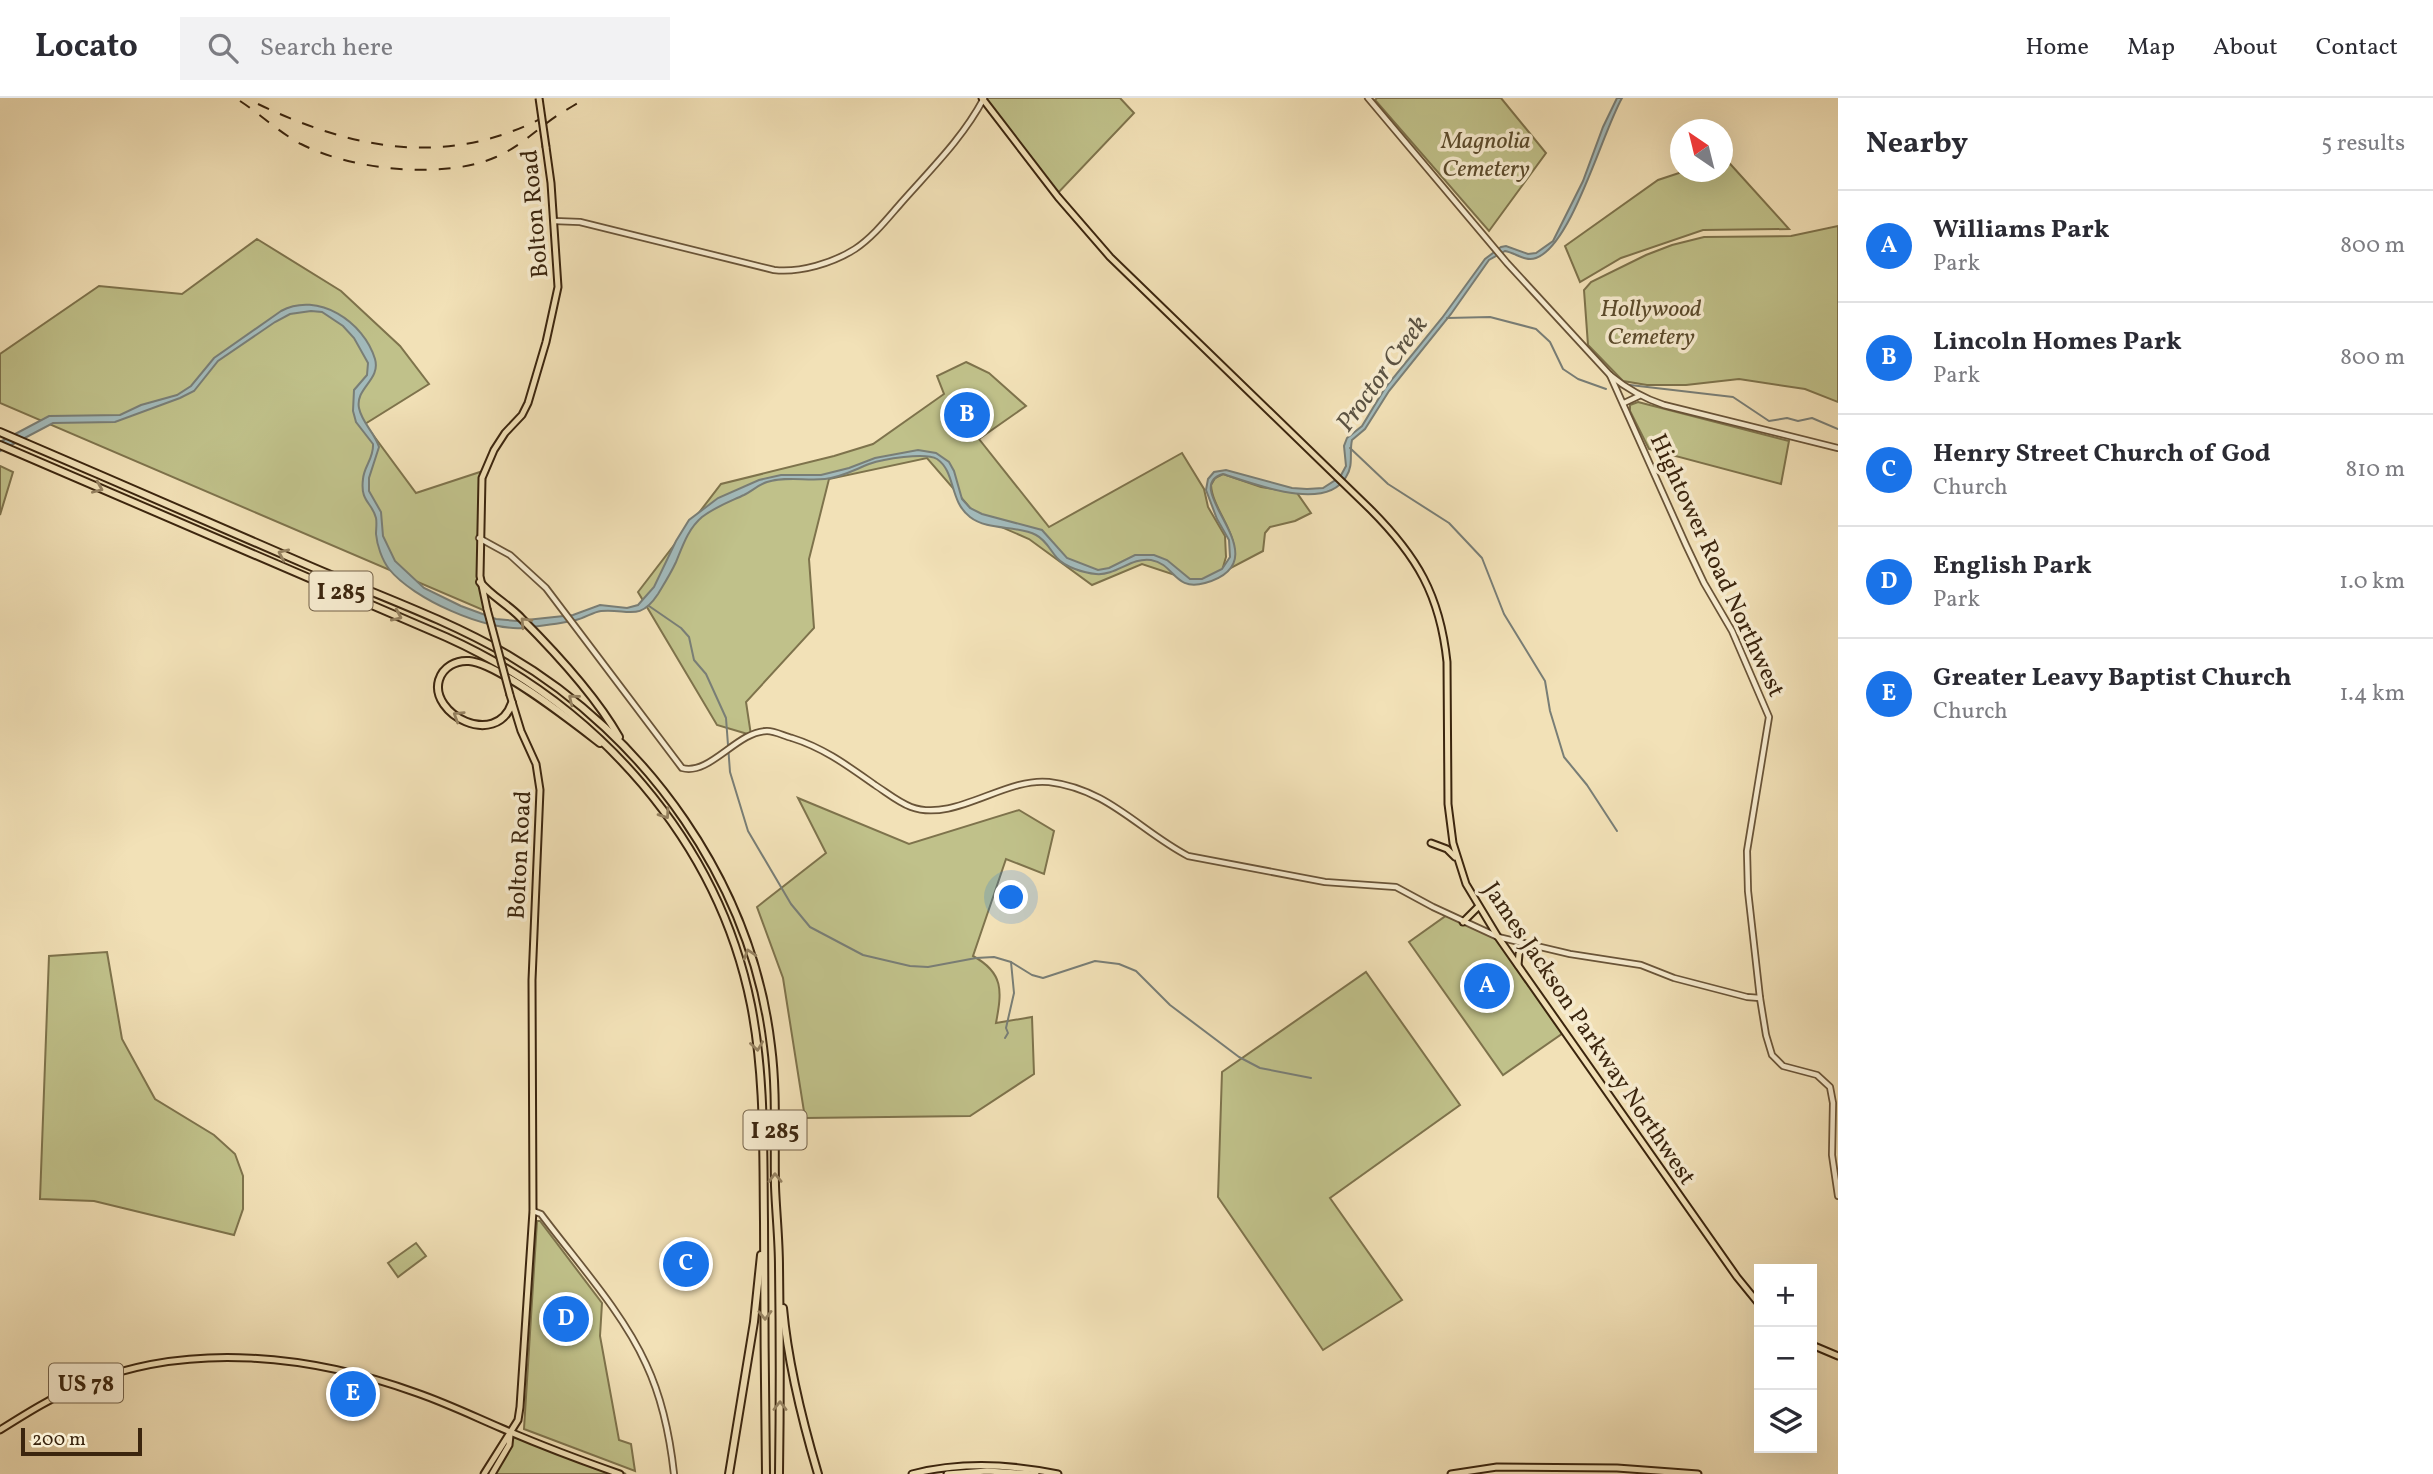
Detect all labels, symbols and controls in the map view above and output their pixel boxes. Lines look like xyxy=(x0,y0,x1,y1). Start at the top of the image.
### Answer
search box xyxy=(180,17,670,80)
text: Locato xyxy=(35,25,138,71)
icon: search xyxy=(204,29,242,67)
text: Search here xyxy=(260,30,393,66)
text: Home xyxy=(2025,31,2089,65)
text: Map xyxy=(2127,31,2175,65)
text: About xyxy=(2213,31,2278,65)
text: Contact xyxy=(2316,31,2398,65)
north arrow xyxy=(1670,119,1733,182)
text: Nearby xyxy=(1866,123,1968,165)
park label: Magnolia Cemetery xyxy=(1440,125,1531,187)
text: 5 results xyxy=(2321,128,2405,160)
street label: Bolton Road xyxy=(513,148,559,280)
text: Williams Park xyxy=(1933,212,2110,248)
text: A xyxy=(1881,230,1897,262)
text: 800 m xyxy=(2340,230,2405,262)
text: Park xyxy=(1933,248,1980,280)
park label: Hollywood Cemetery xyxy=(1600,293,1702,355)
water label: Proctor Creek xyxy=(1328,309,1437,440)
text: Lincoln Homes Park xyxy=(1933,324,2182,360)
text: B xyxy=(1881,342,1897,374)
text: 800 m xyxy=(2340,342,2405,374)
text: Park xyxy=(1933,360,1980,392)
pin: B xyxy=(944,389,990,441)
street label: Hightower Road Northwest xyxy=(1640,429,1792,703)
text: Henry Street Church of God xyxy=(1933,436,2271,472)
text: C xyxy=(1882,454,1896,486)
text: 810 m xyxy=(2346,454,2405,486)
text: Church xyxy=(1933,472,2008,504)
one-way arrow xyxy=(92,479,104,493)
one-way arrow xyxy=(277,548,289,562)
text: English Park xyxy=(1933,548,2092,584)
text: D xyxy=(1881,566,1897,598)
text: 1.0 km xyxy=(2339,566,2405,598)
road number: I 285 xyxy=(310,572,372,610)
text: Park xyxy=(1933,584,1980,616)
one-way arrow xyxy=(390,608,403,622)
one-way arrow xyxy=(520,617,533,630)
text: Greater Leavy Baptist Church xyxy=(1933,660,2292,696)
text: E xyxy=(1882,678,1896,710)
text: 1.4 km xyxy=(2339,678,2405,710)
one-way arrow xyxy=(568,695,580,708)
text: Church xyxy=(1933,696,2008,728)
one-way arrow xyxy=(453,711,466,724)
street label: Bolton Road xyxy=(501,790,541,920)
one-way arrow xyxy=(657,806,670,819)
street label: James Jackson Parkway Northwest xyxy=(1474,876,1703,1193)
your location xyxy=(994,880,1028,914)
one-way arrow xyxy=(743,948,757,960)
pin: A xyxy=(1464,960,1510,1012)
one-way arrow xyxy=(750,1040,765,1051)
road number: I 285 xyxy=(744,1110,806,1149)
one-way arrow xyxy=(768,1173,783,1184)
pin: C xyxy=(663,1238,709,1290)
map controls xyxy=(1754,1264,1817,1453)
button: + xyxy=(1754,1264,1817,1327)
pin: D xyxy=(543,1293,589,1345)
one-way arrow xyxy=(757,1310,772,1321)
button: − xyxy=(1754,1327,1817,1390)
road number: US 78 xyxy=(49,1364,123,1402)
pin: E xyxy=(330,1368,376,1420)
button: layers xyxy=(1754,1390,1817,1453)
one-way arrow xyxy=(772,1400,788,1411)
scale bar xyxy=(21,1425,142,1457)
text: 200 m xyxy=(32,1427,86,1453)

